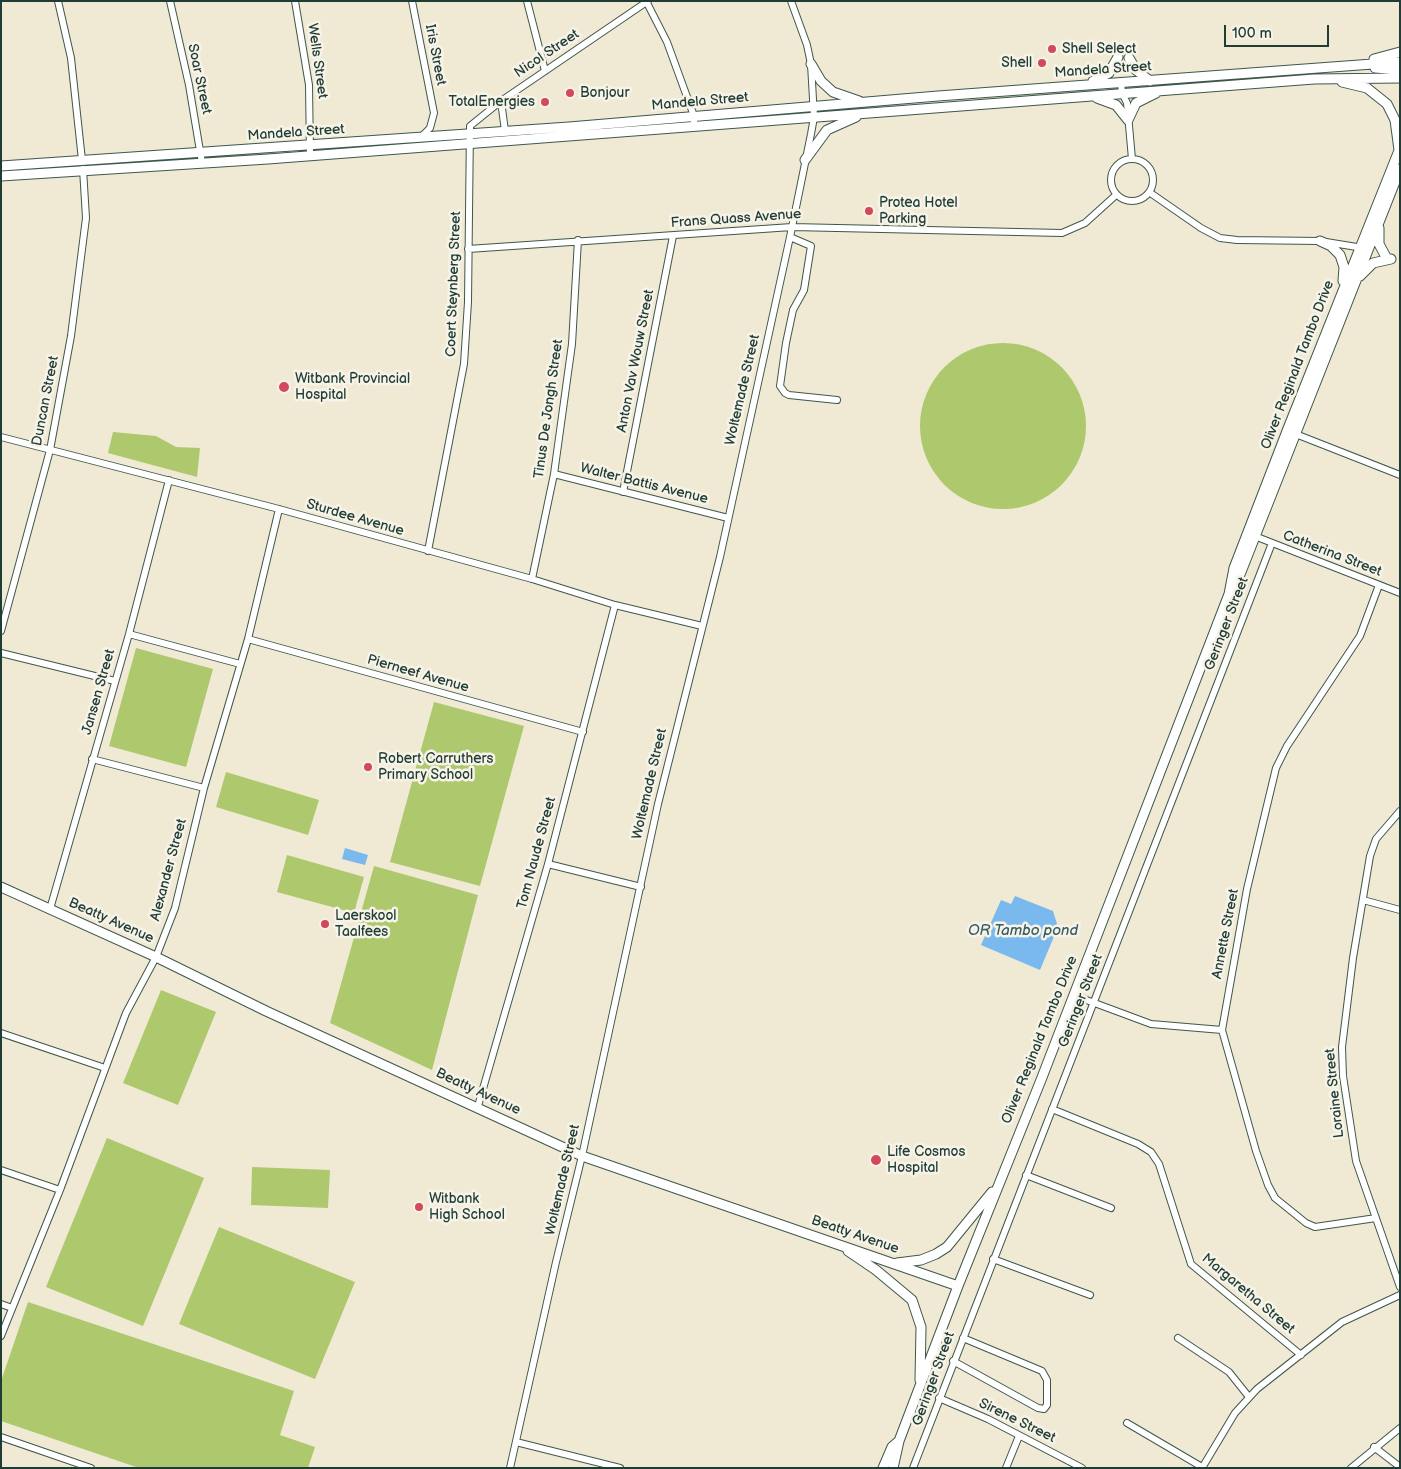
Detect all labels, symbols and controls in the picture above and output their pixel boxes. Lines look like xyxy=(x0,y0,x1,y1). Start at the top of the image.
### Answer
scale bar xyxy=(1226,15,1331,47)
street label: Wells Street xyxy=(303,22,331,100)
street label: Iris Street xyxy=(421,23,449,87)
text: 100 m xyxy=(1232,24,1272,43)
street label: Nicol Street xyxy=(511,26,583,82)
place label: Shell Select xyxy=(1062,41,1136,57)
street label: Soar Street xyxy=(183,42,215,116)
marker: Shell Select xyxy=(1046,43,1058,55)
place label: Shell xyxy=(1001,55,1032,71)
marker: Shell xyxy=(1036,57,1048,69)
street label: Mandela Street xyxy=(1054,58,1152,82)
place label: Bonjour xyxy=(580,85,629,101)
marker: Bonjour xyxy=(564,87,576,99)
street label: Mandela Street xyxy=(651,89,749,115)
place label: TotalEnergies xyxy=(449,94,535,110)
marker: TotalEnergies xyxy=(539,96,551,108)
street label: Mandela Street xyxy=(247,121,345,145)
place label: Protea Hotel Parking xyxy=(879,195,958,228)
marker: Protea Hotel Parking xyxy=(863,205,875,217)
street label: Frans Quass Avenue xyxy=(670,206,802,232)
street label: Coert Steynberg Street xyxy=(443,211,465,357)
street label: Oliver Reginald Tambo Drive xyxy=(1258,278,1338,452)
street label: Anton Vav Wouw Street xyxy=(614,288,658,434)
street label: Woltemade Street xyxy=(722,333,764,447)
street label: Tinus De Jongh Street xyxy=(531,338,567,480)
street label: Duncan Street xyxy=(29,355,63,447)
place label: Witbank Provincial Hospital xyxy=(295,371,410,404)
marker: Witbank Provincial Hospital xyxy=(277,380,291,394)
street label: Walter Battis Avenue xyxy=(578,460,710,508)
street label: Sturdee Avenue xyxy=(304,496,406,540)
street label: Catherina Street xyxy=(1280,527,1384,581)
street label: Geringer Street xyxy=(1201,575,1253,673)
street label: Jansen Street xyxy=(79,647,119,737)
street label: Pierneef Avenue xyxy=(365,651,471,697)
street label: Woltemade Street xyxy=(629,727,671,841)
place label: Robert Carruthers Primary School xyxy=(378,751,493,784)
marker: Robert Carruthers Primary School xyxy=(362,761,374,773)
street label: Tom Naude Street xyxy=(514,795,560,911)
street label: Alexander Street xyxy=(147,817,191,923)
street label: Annette Street xyxy=(1209,888,1243,980)
street label: Beatty Avenue xyxy=(66,895,156,947)
place label: Laerskool Taalfees xyxy=(335,908,396,940)
marker: Laerskool Taalfees xyxy=(319,918,331,930)
water label: OR Tambo pond xyxy=(968,922,1078,940)
street label: Geringer Street xyxy=(1055,952,1107,1050)
street label: Oliver Reginald Tambo Drive xyxy=(999,954,1081,1126)
street label: Loraine Street xyxy=(1322,1047,1348,1139)
street label: Beatty Avenue xyxy=(433,1065,523,1119)
street label: Woltemade Street xyxy=(542,1123,584,1237)
place label: Life Cosmos Hospital xyxy=(887,1144,965,1176)
marker: Life Cosmos Hospital xyxy=(869,1153,883,1167)
place label: Witbank High School xyxy=(429,1191,505,1224)
marker: Witbank High School xyxy=(413,1201,425,1213)
street label: Beatty Avenue xyxy=(809,1212,901,1258)
street label: Margaretha Street xyxy=(1198,1250,1298,1338)
street label: Geringer Street xyxy=(909,1330,959,1428)
street label: Sirene Street xyxy=(976,1395,1058,1447)

